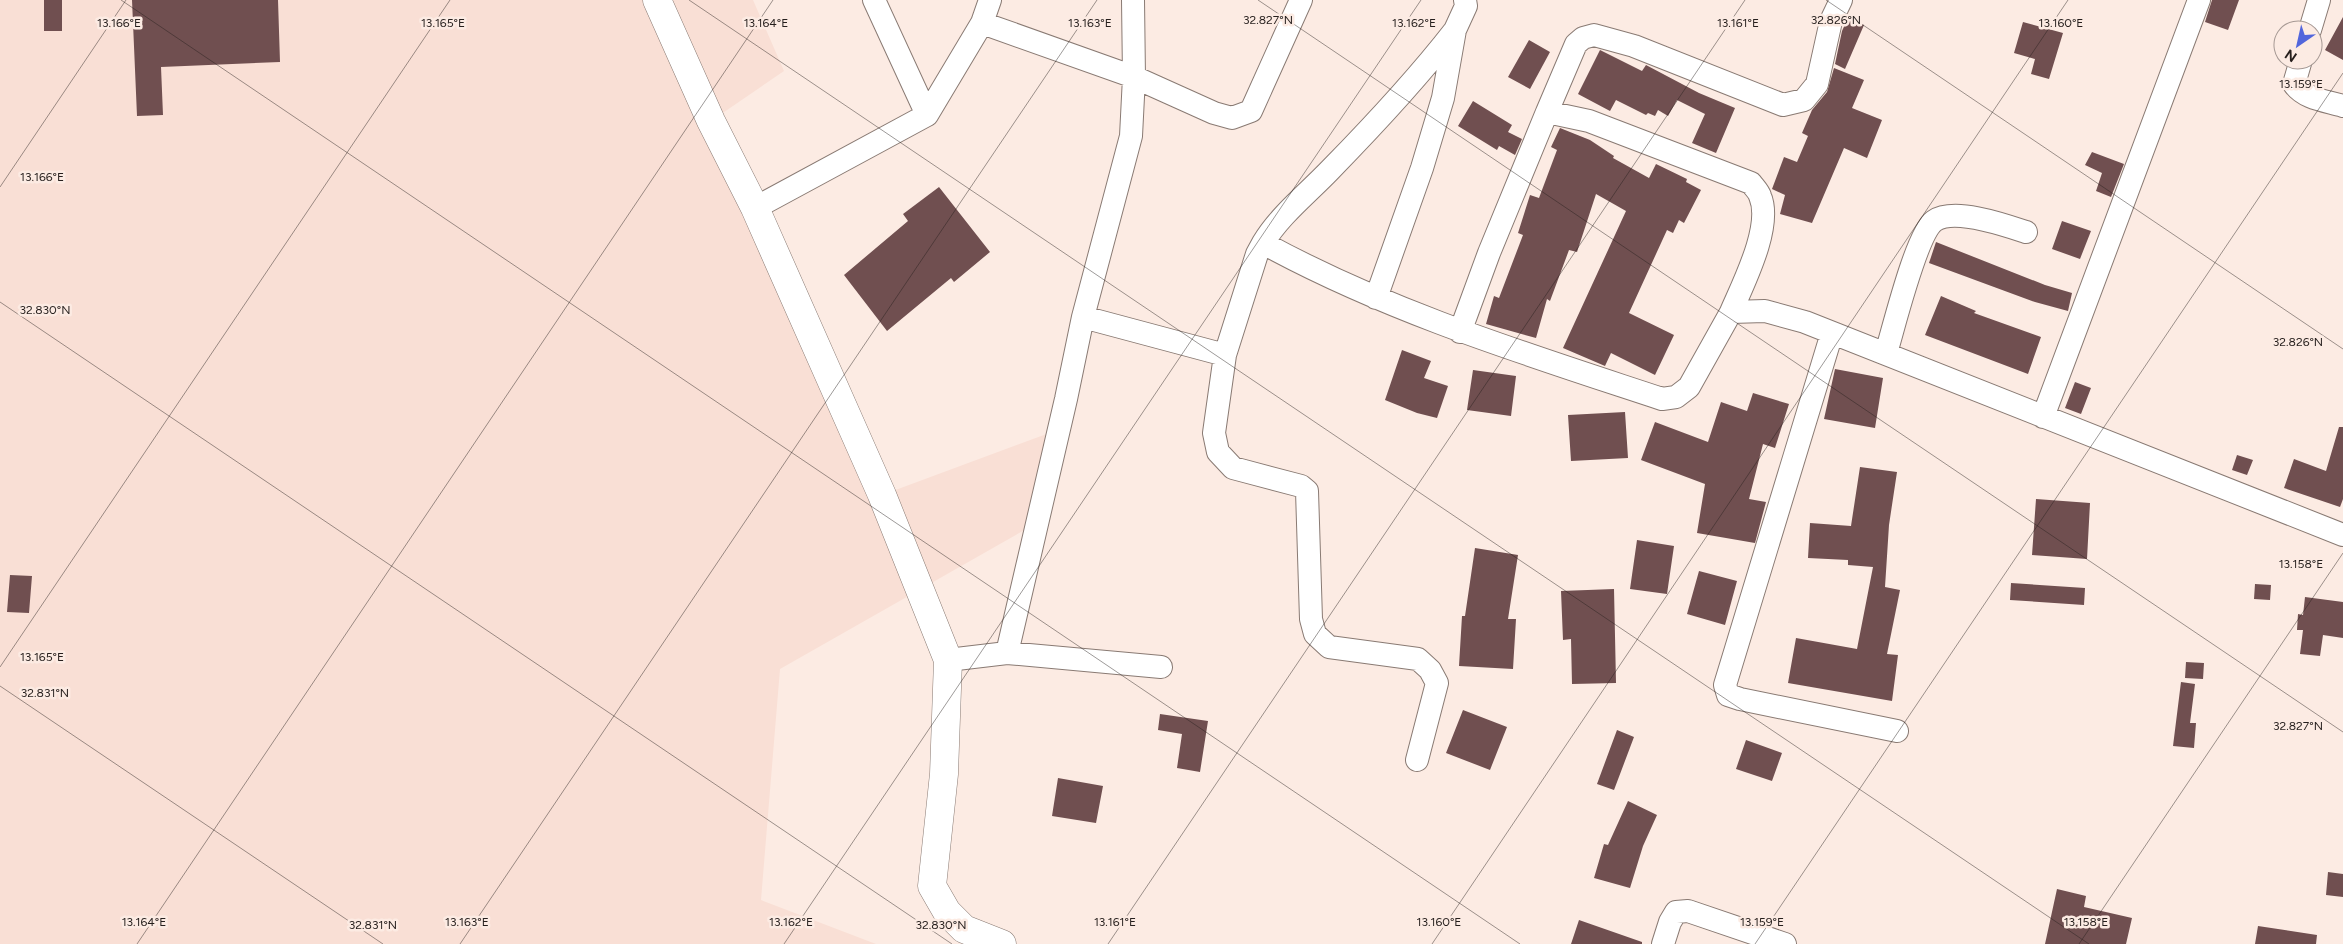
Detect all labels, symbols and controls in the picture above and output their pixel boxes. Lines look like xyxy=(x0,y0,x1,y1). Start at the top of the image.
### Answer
text: 32.827°N xyxy=(1243,13,1293,27)
text: 32.826°N xyxy=(1811,13,1861,27)
text: 13.166°E xyxy=(97,16,141,30)
text: 13.165°E xyxy=(421,16,465,30)
text: 13.164°E xyxy=(744,16,788,30)
text: 13.163°E xyxy=(1068,16,1112,30)
text: 13.162°E xyxy=(1392,16,1436,30)
text: 13.161°E xyxy=(1717,16,1759,30)
text: 13.160°E xyxy=(2039,16,2083,30)
north arrow xyxy=(2273,20,2323,70)
text: N xyxy=(2282,45,2300,65)
text: 13.159°E xyxy=(2279,77,2323,91)
text: 13.166°E xyxy=(20,170,64,184)
text: 32.830°N xyxy=(19,303,71,317)
text: 32.826°N xyxy=(2273,335,2323,349)
text: 13.158°E xyxy=(2279,557,2323,571)
text: 13.165°E xyxy=(20,650,64,664)
text: 32.831°N xyxy=(21,686,69,700)
text: 32.827°N xyxy=(2273,719,2323,733)
text: 13.164°E xyxy=(122,915,166,929)
text: 13.163°E xyxy=(445,915,489,929)
text: 13.162°E xyxy=(769,915,813,929)
text: 13.161°E xyxy=(1094,915,1136,929)
text: 13.160°E xyxy=(1417,915,1461,929)
text: 13.159°E xyxy=(1740,915,1784,929)
text: 13.158°E xyxy=(2064,915,2108,929)
text: 32.831°N xyxy=(349,918,397,932)
text: 32.830°N xyxy=(915,918,967,932)

